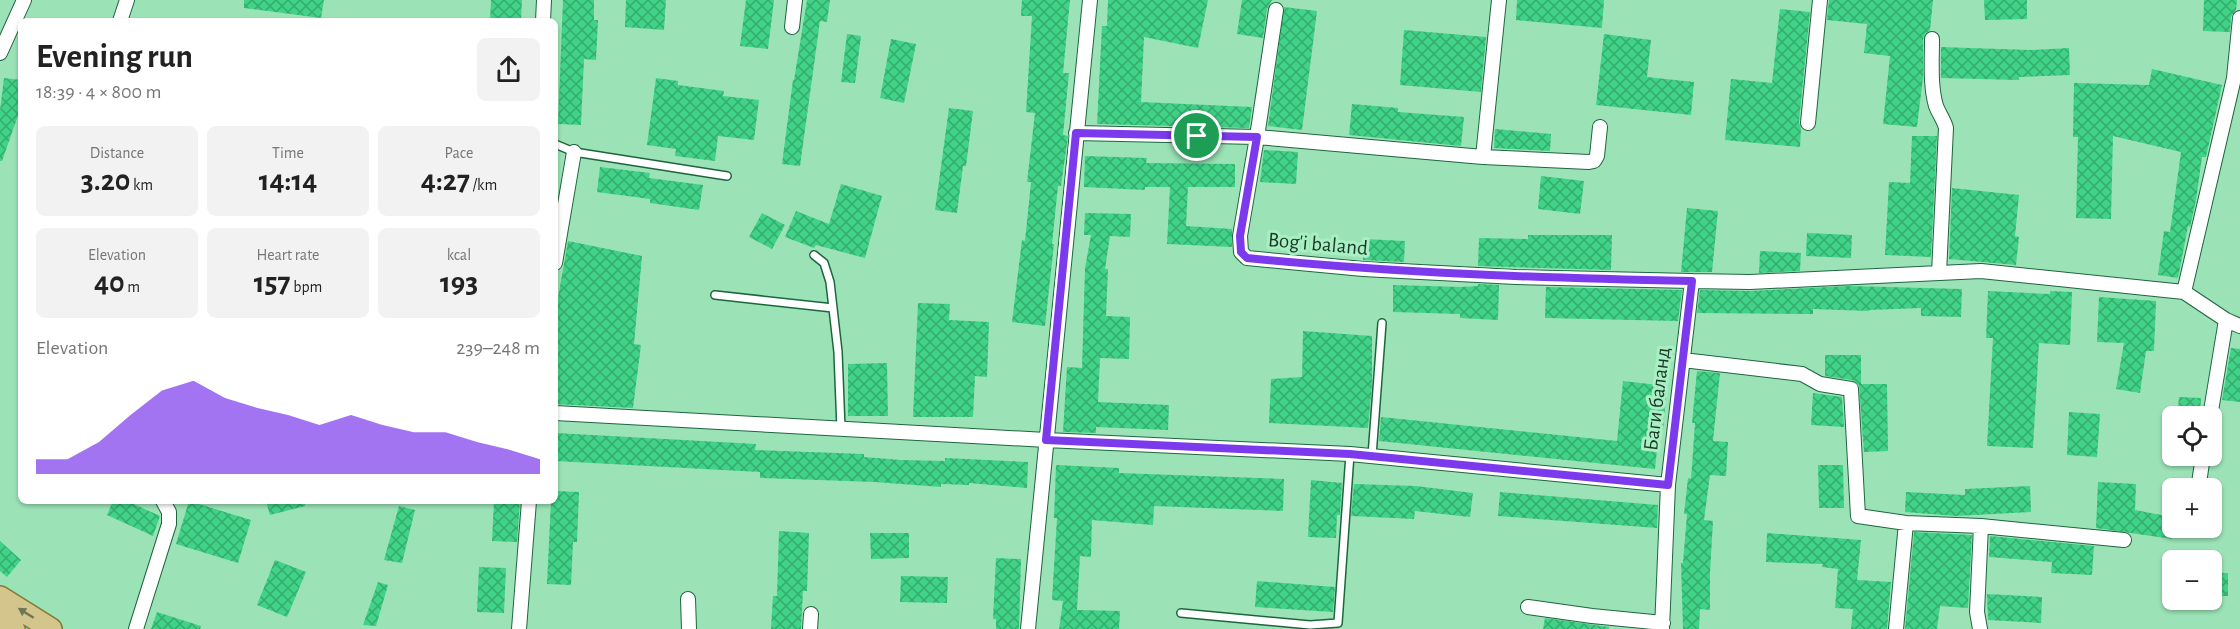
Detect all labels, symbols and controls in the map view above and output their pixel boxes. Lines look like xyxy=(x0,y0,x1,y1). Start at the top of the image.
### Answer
button: share xyxy=(477,38,540,101)
text: Evening run xyxy=(36,41,193,74)
text: 18:39 · 4 × 800 m xyxy=(36,82,161,102)
pin xyxy=(1171,110,1222,161)
icon: arrive xyxy=(1180,119,1213,152)
text: Distance xyxy=(90,145,144,161)
text: Time xyxy=(272,145,304,161)
text: Pace xyxy=(445,145,473,161)
text: 3.20 xyxy=(81,166,130,196)
text: 14:14 xyxy=(259,166,317,196)
text: 4:27 xyxy=(421,166,470,196)
text: km xyxy=(130,177,153,193)
text: /km xyxy=(470,177,497,193)
street label: Bog'i baland xyxy=(1267,229,1369,259)
text: Elevation xyxy=(88,247,146,263)
text: Heart rate xyxy=(257,247,319,263)
text: kcal xyxy=(447,247,471,263)
text: 40 xyxy=(94,268,125,298)
text: 157 xyxy=(254,268,291,298)
text: 193 xyxy=(440,268,478,298)
text: m xyxy=(125,279,140,295)
text: bpm xyxy=(291,279,322,295)
text: Elevation xyxy=(36,338,108,358)
text: 239–248 m xyxy=(456,338,540,358)
street label: Баги баланд xyxy=(1640,346,1674,452)
map controls xyxy=(2162,406,2222,610)
button: locate xyxy=(2162,406,2222,466)
button: + xyxy=(2162,478,2222,538)
button: − xyxy=(2162,550,2222,610)
one-way arrow xyxy=(18,607,34,619)

